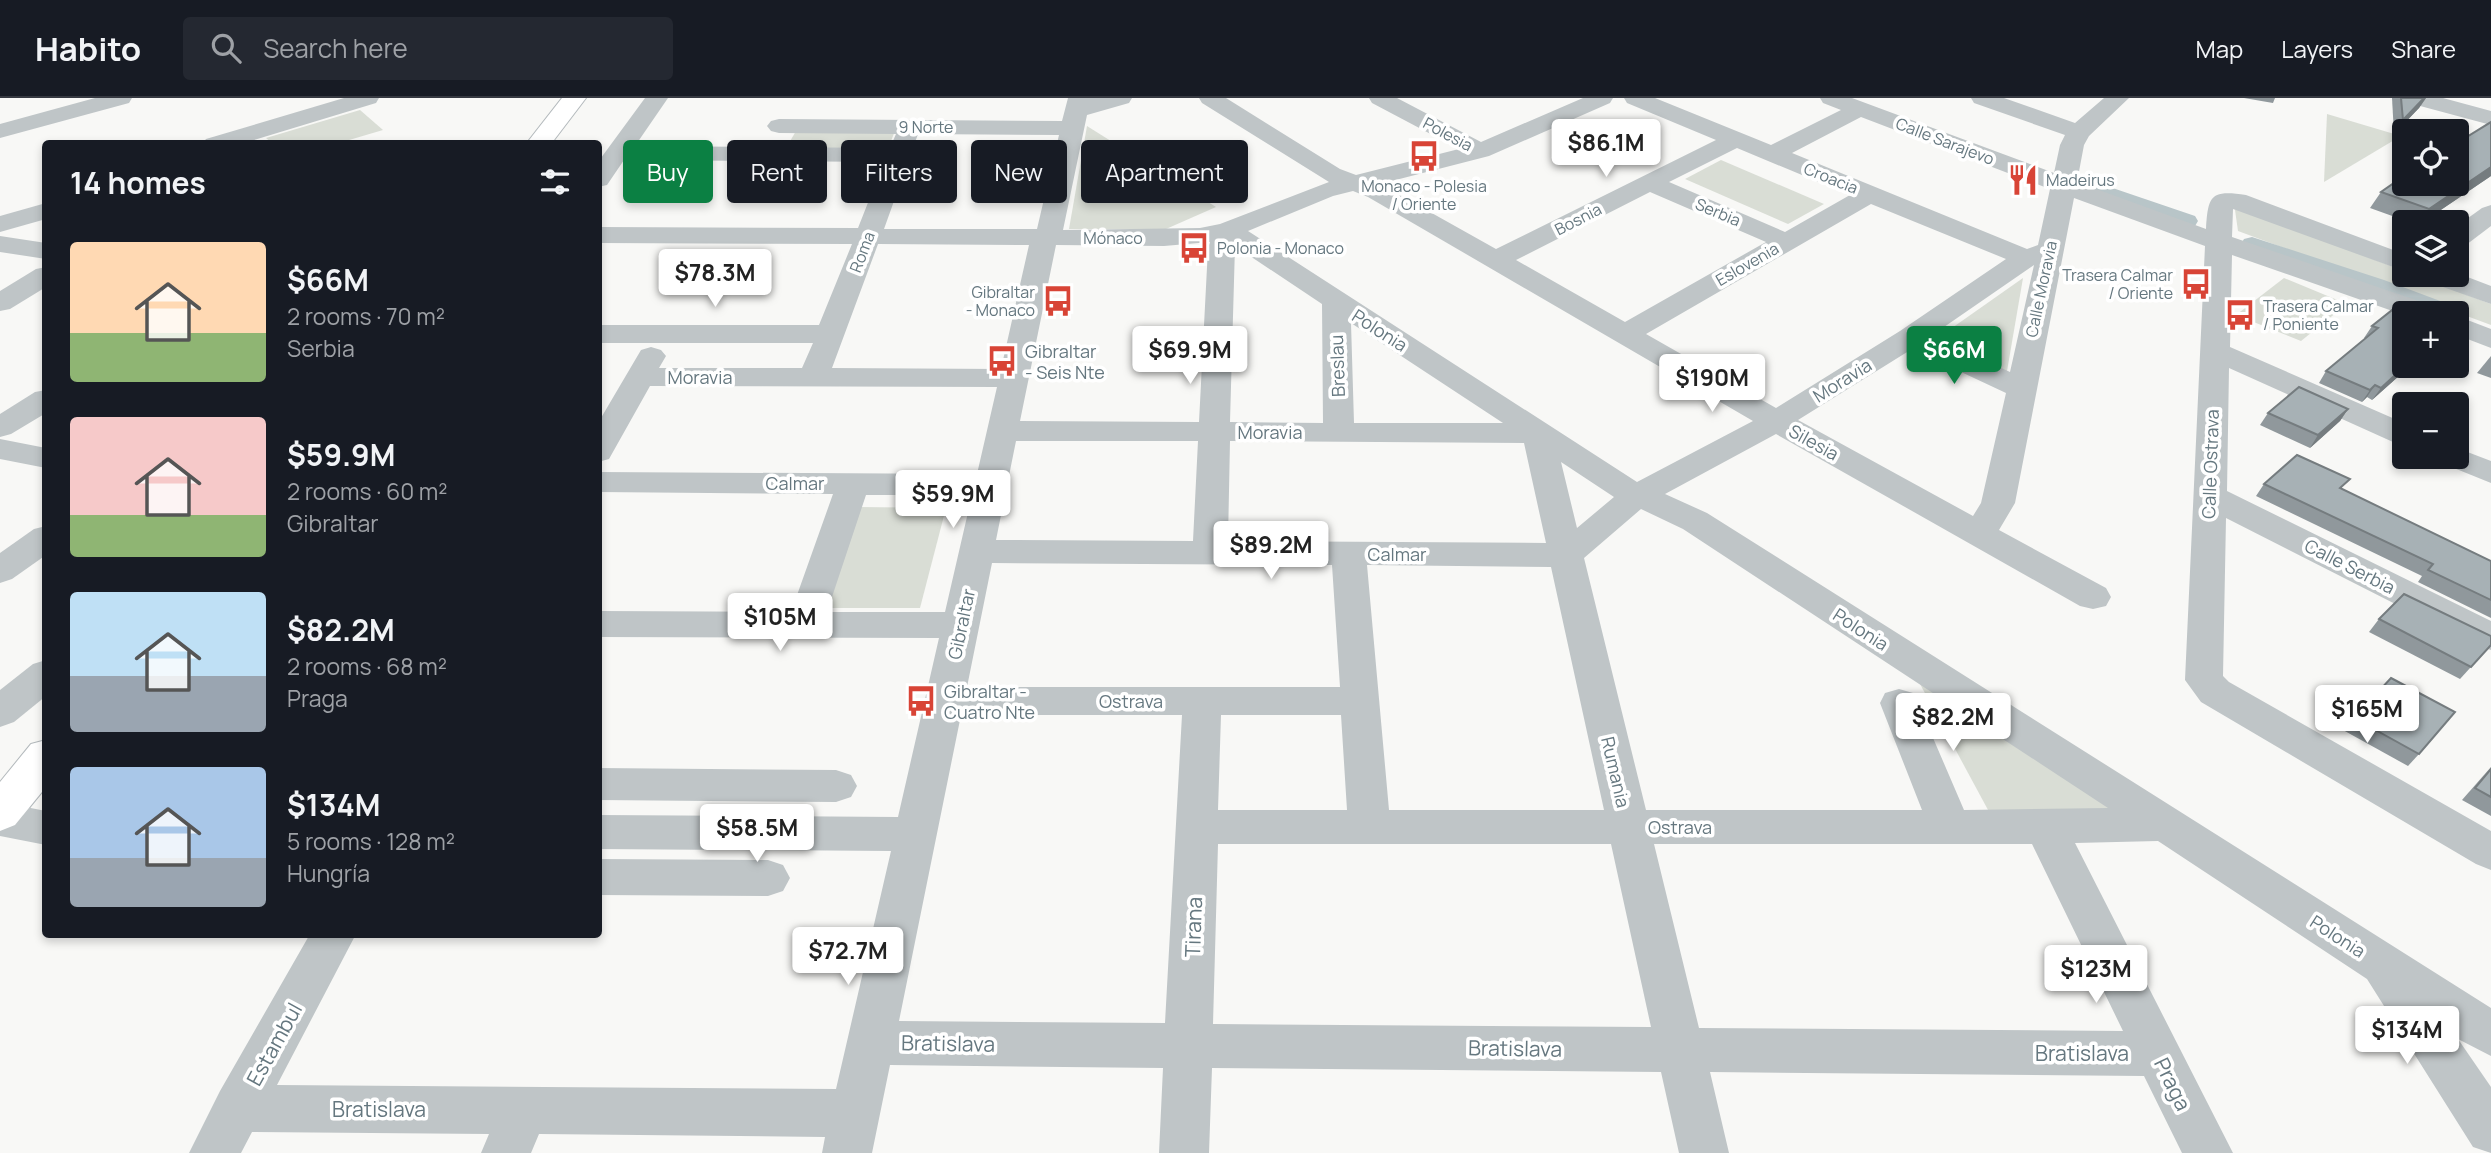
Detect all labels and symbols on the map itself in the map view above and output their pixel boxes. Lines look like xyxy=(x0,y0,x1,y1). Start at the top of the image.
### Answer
street label: Polesia xyxy=(1419,112,1477,156)
street label: Calle Sarajevo xyxy=(1893,112,1997,170)
street label: 9 Norte xyxy=(899,116,953,138)
pin: $86.1M xyxy=(1549,120,1663,179)
bus stop icon: Monaco - Polesia / Oriente xyxy=(1407,139,1441,173)
street label: Croacia xyxy=(1801,157,1861,199)
restaurant icon: Madeirus xyxy=(2006,163,2040,197)
place label: Madeirus xyxy=(2046,169,2115,191)
place label: Monaco - Polesia / Oriente xyxy=(1361,175,1487,215)
street label: Serbia xyxy=(1692,193,1744,231)
street label: Bosnia xyxy=(1551,198,1605,240)
street label: Mónaco xyxy=(1083,227,1143,249)
street label: Roma xyxy=(844,228,880,276)
bus stop icon: Polonia - Monaco xyxy=(1177,231,1211,265)
place label: Polonia - Monaco xyxy=(1217,237,1344,259)
street label: Eslovenia xyxy=(1711,237,1783,291)
street label: Calle Moravia xyxy=(2020,239,2062,339)
pin: $78.3M xyxy=(658,250,772,309)
place label: Trasera Calmar / Oriente xyxy=(2062,264,2173,304)
bus stop icon: Trasera Calmar / Oriente xyxy=(2179,267,2213,301)
place label: Gibraltar - Monaco xyxy=(966,281,1035,321)
bus stop icon: Gibraltar - Monaco xyxy=(1041,284,1075,318)
place label: Trasera Calmar / Poniente xyxy=(2263,295,2374,335)
bus stop icon: Trasera Calmar / Poniente xyxy=(2223,298,2257,332)
street label: Polonia xyxy=(1348,303,1412,357)
pin: $69.9M xyxy=(1133,327,1247,386)
pin: $66M xyxy=(1913,327,1995,386)
street label: Breslau xyxy=(1324,334,1350,398)
place label: Gibraltar - Seis Nte xyxy=(1025,339,1105,384)
bus stop icon: Gibraltar - Seis Nte xyxy=(985,344,1019,378)
street label: Moravia xyxy=(1808,353,1876,407)
pin: $190M xyxy=(1663,354,1761,414)
street label: Moravia xyxy=(668,365,732,389)
street label: Calle Ostrava xyxy=(2196,409,2224,519)
street label: Silesia xyxy=(1785,418,1843,466)
street label: Moravia xyxy=(1238,420,1302,444)
pin: $59.9M xyxy=(896,470,1010,530)
street label: Calmar xyxy=(766,471,825,495)
pin: $89.2M xyxy=(1214,522,1328,581)
street label: Calle Serbia xyxy=(2301,533,2399,599)
street label: Calmar xyxy=(1368,542,1427,566)
street label: Gibraltar xyxy=(942,586,980,662)
pin: $105M xyxy=(731,594,829,653)
street label: Polonia xyxy=(1829,602,1893,656)
place label: Gibraltar - Cuatro Nte xyxy=(944,679,1035,724)
bus stop icon: Gibraltar - Cuatro Nte xyxy=(904,684,938,718)
pin: $165M xyxy=(2318,686,2416,745)
street label: Ostrava xyxy=(1099,689,1163,713)
pin: $82.2M xyxy=(1896,694,2010,753)
street label: Rumania xyxy=(1596,734,1636,810)
pin: $58.5M xyxy=(700,804,814,864)
street label: Ostrava xyxy=(1648,815,1712,839)
street label: Tirana xyxy=(1178,896,1208,958)
street label: Polonia xyxy=(2306,909,2370,963)
pin: $72.7M xyxy=(791,928,905,987)
pin: $123M xyxy=(2047,946,2145,1005)
street label: Estambul xyxy=(240,998,308,1090)
pin: $134M xyxy=(2358,1006,2456,1066)
street label: Bratislava xyxy=(901,1028,995,1058)
street label: Bratislava xyxy=(1468,1033,1562,1063)
street label: Bratislava xyxy=(2035,1039,2129,1067)
street label: Praga xyxy=(2148,1053,2198,1115)
street label: Bratislava xyxy=(332,1095,426,1123)

